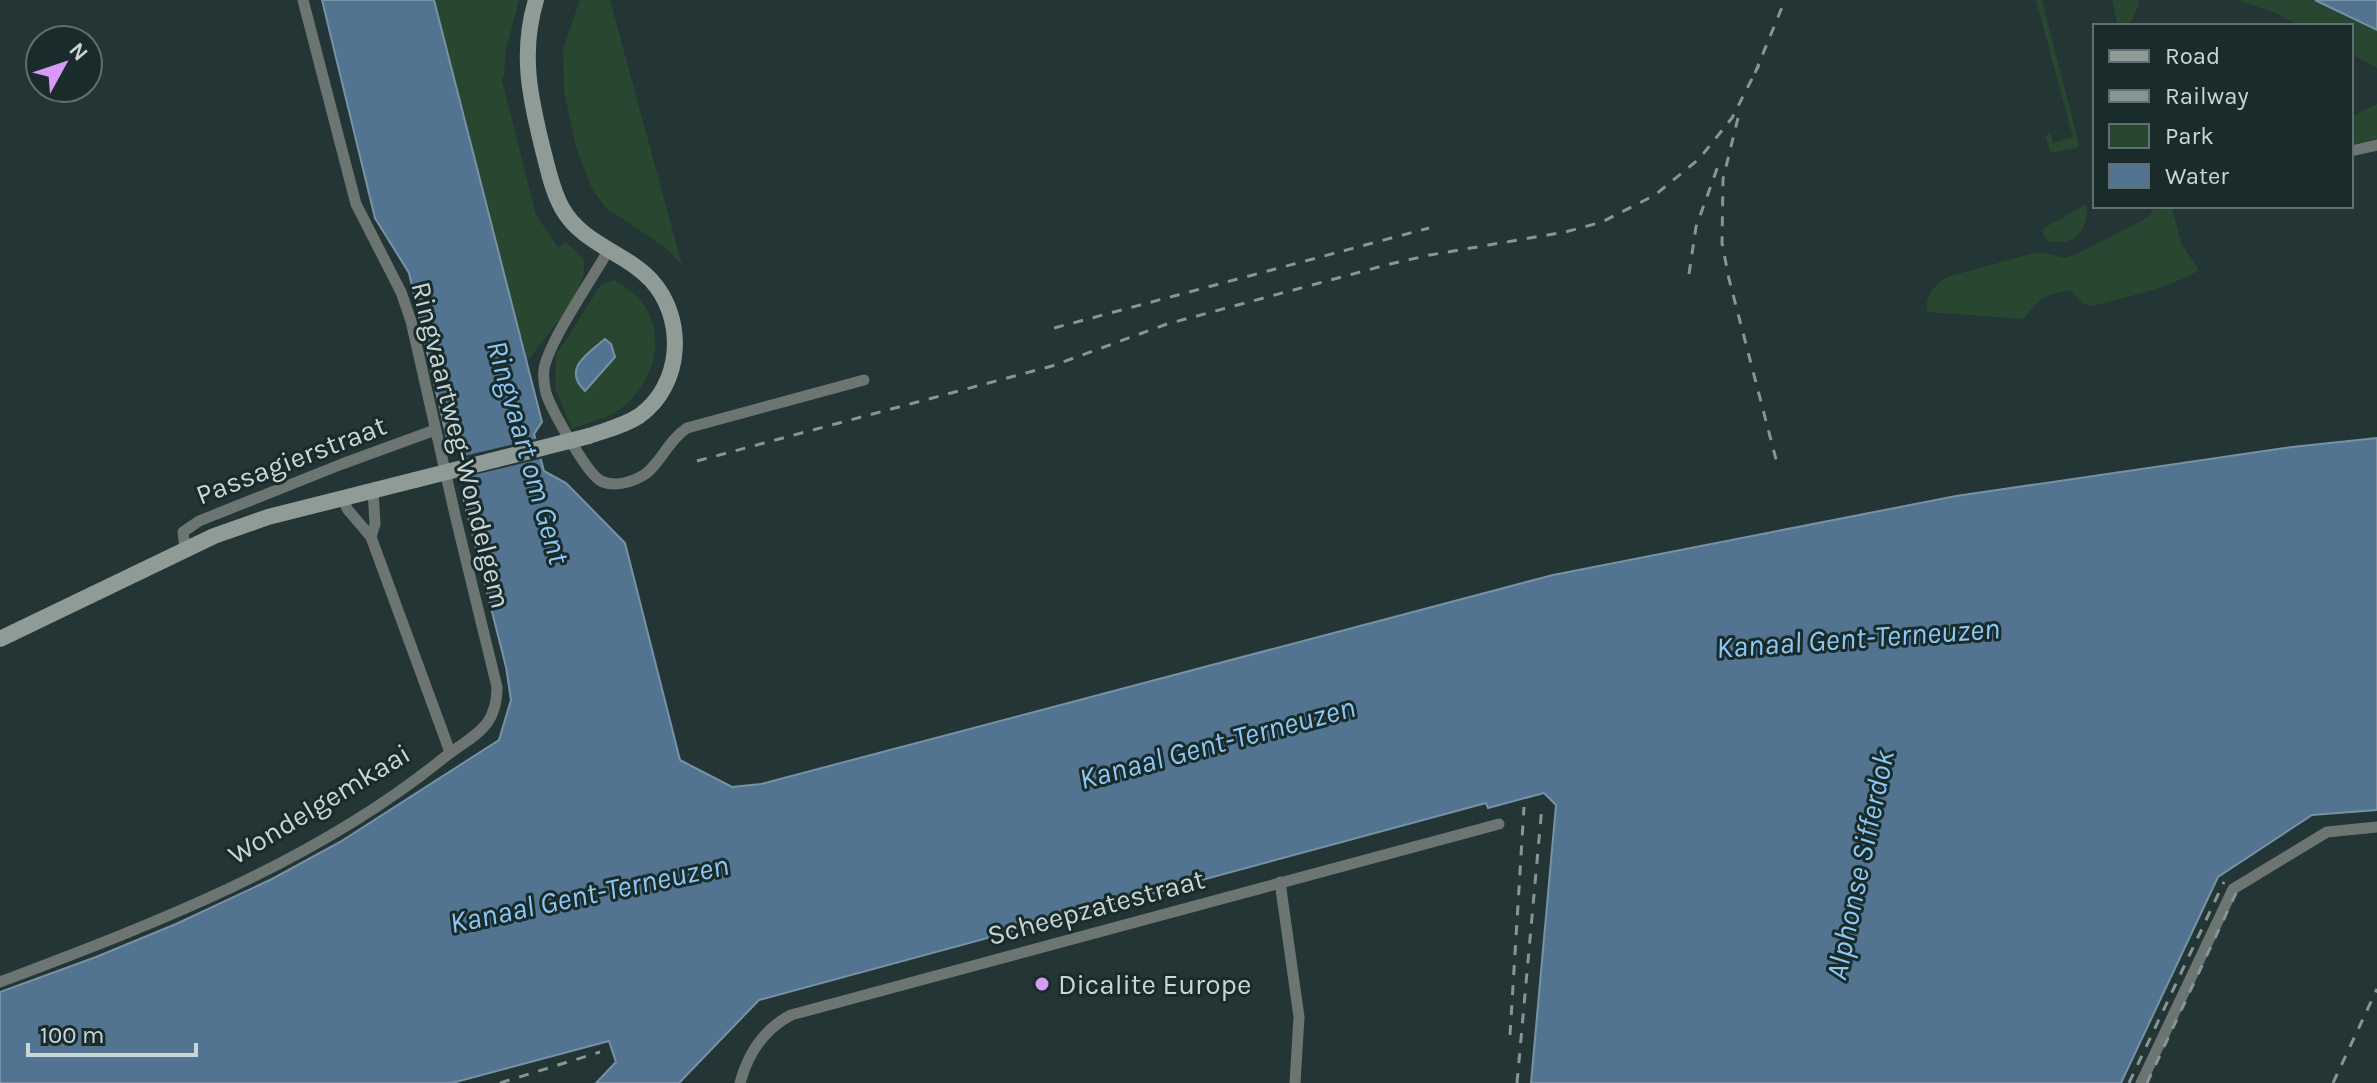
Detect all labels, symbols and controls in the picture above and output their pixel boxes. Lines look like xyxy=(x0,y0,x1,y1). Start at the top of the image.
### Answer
north arrow xyxy=(24,24,104,104)
legend xyxy=(2093,24,2353,208)
text: N xyxy=(64,37,94,66)
text: Road xyxy=(2165,42,2220,70)
text: Railway xyxy=(2165,82,2249,110)
text: Park xyxy=(2165,122,2214,150)
text: Water xyxy=(2165,162,2229,190)
street label: Ringvaartweg-Wondelgem xyxy=(404,278,518,612)
water label: Ringvaart om Gent xyxy=(479,336,577,569)
street label: Passagierstraat xyxy=(191,409,391,511)
water label: Kanaal Gent-Terneuzen xyxy=(1715,610,2001,666)
water label: Kanaal Gent-Terneuzen xyxy=(1075,689,1359,797)
street label: Wondelgemkaai xyxy=(222,737,416,871)
water label: Alphonse Sifferdok xyxy=(1818,746,1902,983)
water label: Kanaal Gent-Terneuzen xyxy=(446,847,732,941)
street label: Scheepzatestraat xyxy=(984,862,1208,952)
place label: Dicalite Europe xyxy=(1058,968,1251,1001)
marker: Dicalite Europe xyxy=(1033,975,1051,993)
scale bar xyxy=(28,1007,196,1057)
text: 100 m xyxy=(40,1021,105,1049)

